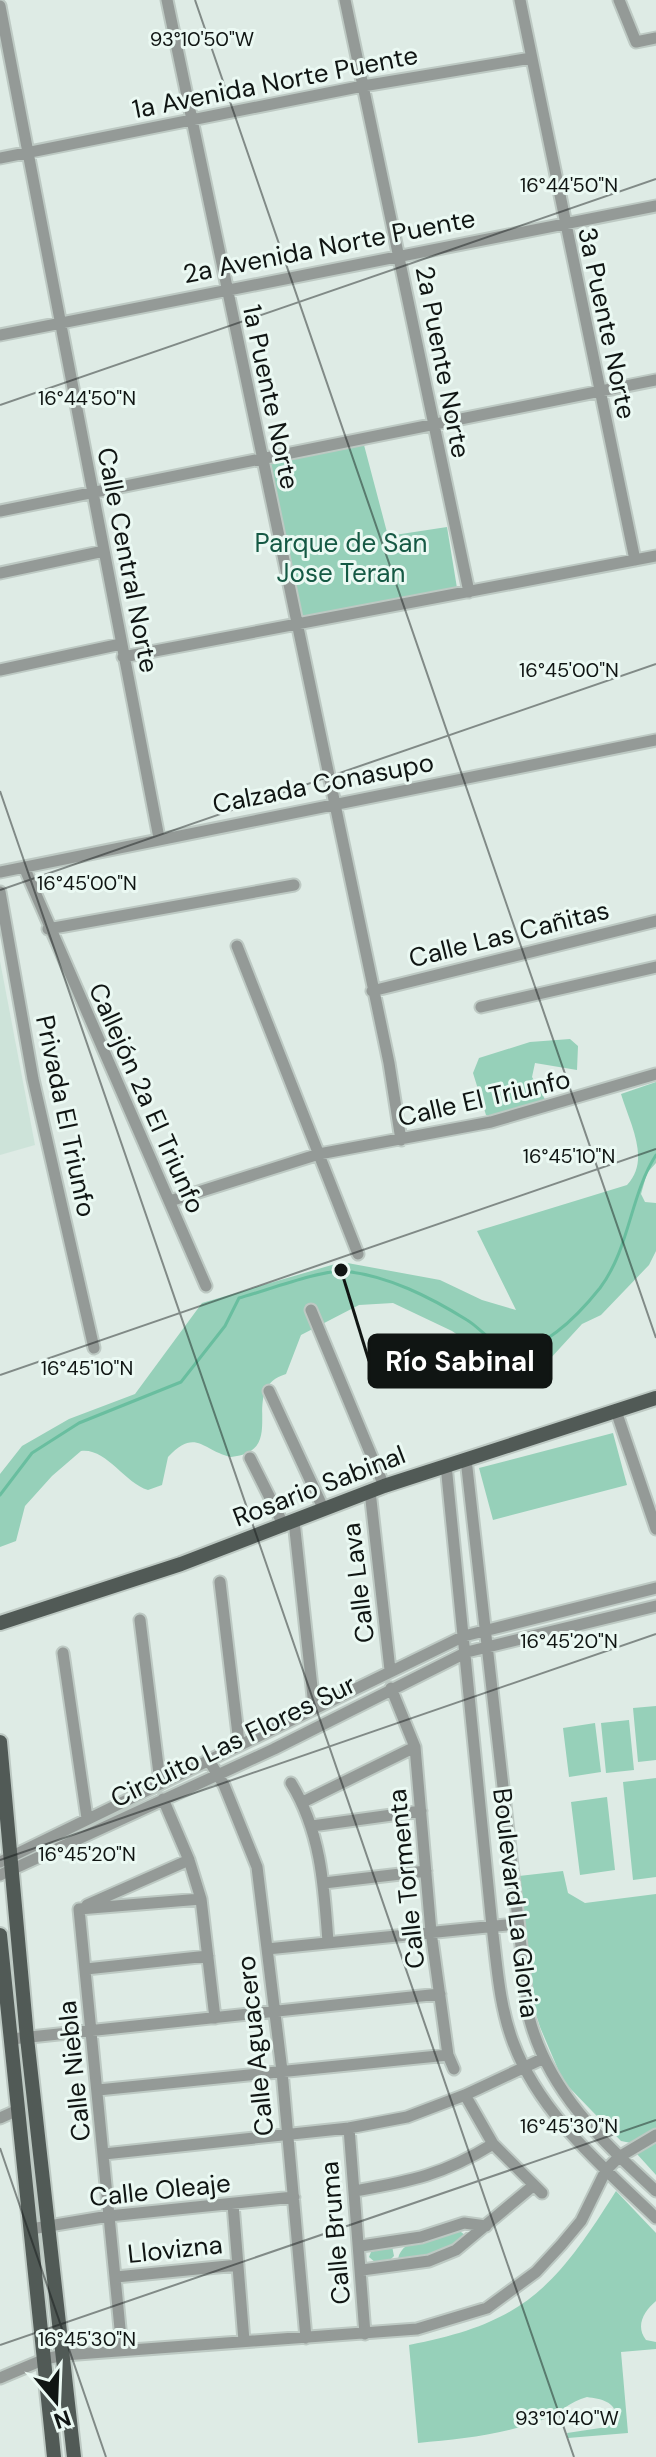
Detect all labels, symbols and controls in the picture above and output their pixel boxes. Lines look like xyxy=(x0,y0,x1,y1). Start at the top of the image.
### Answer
text: 93°10'50"W xyxy=(150,26,254,52)
street label: 1a Avenida Norte Puente xyxy=(129,38,421,126)
text: 16°44'50"N xyxy=(520,172,618,198)
street label: 2a Avenida Norte Puente xyxy=(180,201,478,291)
street label: 3a Puente Norte xyxy=(570,224,644,422)
street label: 2a Puente Norte xyxy=(408,263,478,461)
street label: 1a Puente Norte xyxy=(235,302,307,492)
text: 16°44'50"N xyxy=(38,385,136,411)
street label: Calle Central Norte xyxy=(89,445,167,675)
park label: Parque de San Jose Teran xyxy=(255,526,427,590)
text: 16°45'00"N xyxy=(519,657,619,683)
street label: Calzada Conasupo xyxy=(209,745,437,821)
text: 16°45'00"N xyxy=(37,870,137,896)
street label: Calle Las Cañitas xyxy=(405,893,613,975)
street label: Callejón 2a El Triunfo xyxy=(81,977,213,1219)
street label: Privada El Triunfo xyxy=(28,1012,104,1220)
street label: Calle El Triunfo xyxy=(394,1062,574,1134)
text: 16°45'10"N xyxy=(523,1143,615,1169)
callout: Río Sabinal xyxy=(369,1335,551,1387)
text: Río Sabinal xyxy=(385,1343,535,1380)
text: 16°45'10"N xyxy=(41,1355,133,1381)
street label: Rosario Sabinal xyxy=(228,1438,410,1534)
street label: Calle Lava xyxy=(334,1521,382,1645)
text: 16°45'20"N xyxy=(520,1628,618,1654)
street label: Circuito Las Flores Sur xyxy=(105,1667,361,1815)
street label: Boulevard La Gloria xyxy=(485,1786,547,2020)
street label: Calle Tormenta xyxy=(380,1787,432,1971)
text: 16°45'20"N xyxy=(38,1841,136,1867)
street label: Calle Aguacero xyxy=(229,1954,281,2138)
street label: Calle Niebla xyxy=(50,1999,98,2143)
text: 16°45'30"N xyxy=(520,2113,618,2139)
street label: Calle Bruma xyxy=(312,2160,358,2306)
street label: Calle Oleaje xyxy=(88,2166,232,2214)
street label: Llovizna xyxy=(126,2227,224,2271)
text: 16°45'30"N xyxy=(38,2326,136,2352)
north arrow xyxy=(16,2361,96,2441)
text: N xyxy=(50,2403,75,2436)
text: 93°10'40"W xyxy=(515,2405,619,2431)

